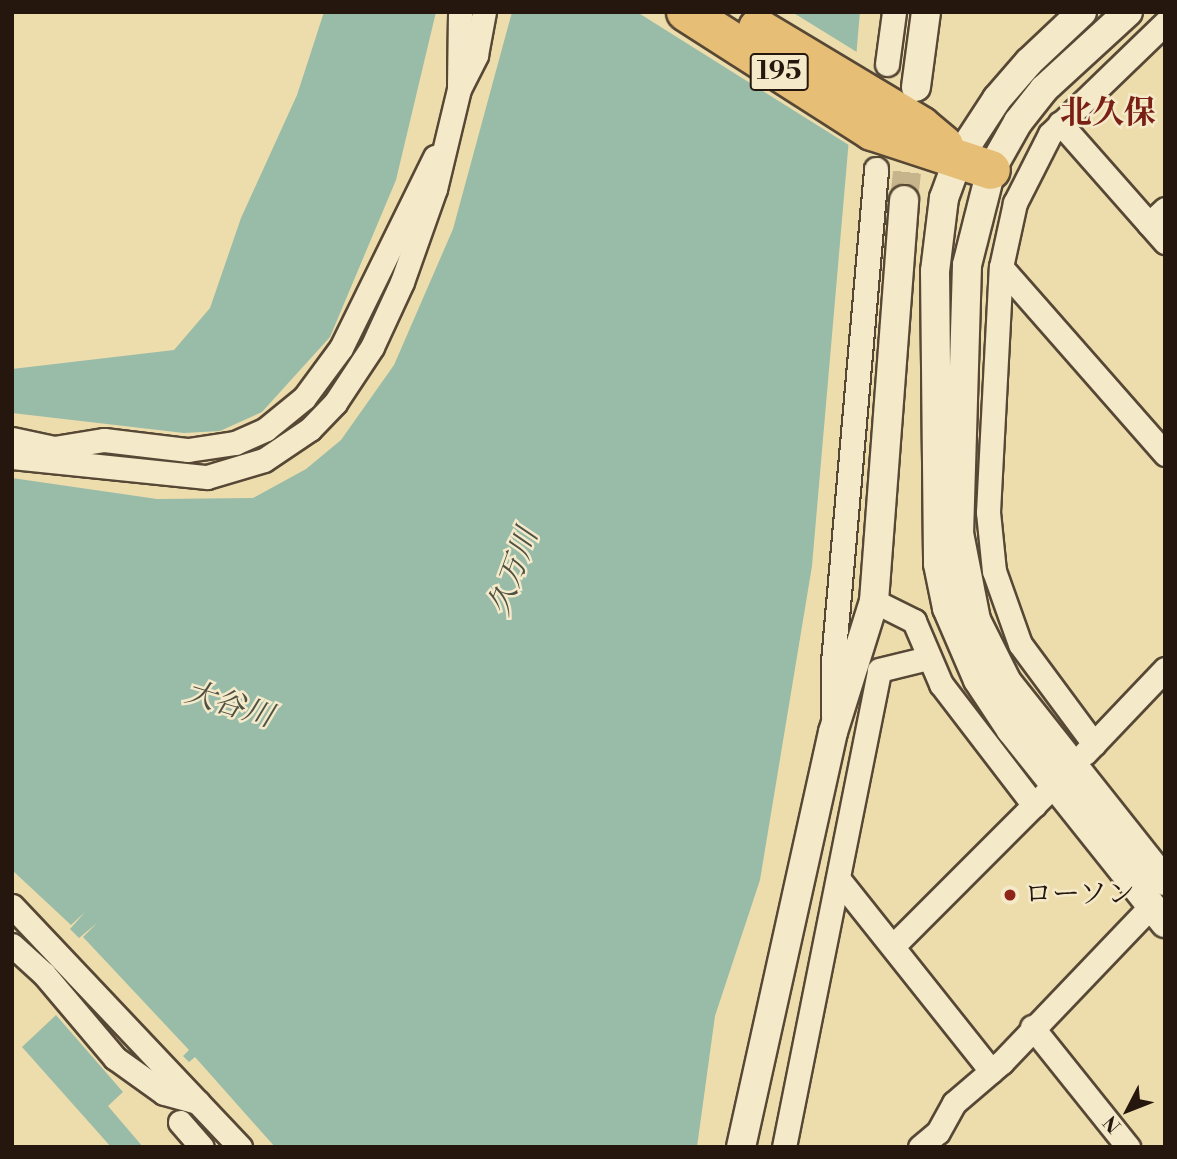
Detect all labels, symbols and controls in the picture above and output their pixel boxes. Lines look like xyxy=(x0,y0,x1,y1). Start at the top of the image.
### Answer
road number: 195 xyxy=(749,50,809,94)
district label: 北久保 xyxy=(1060,94,1156,132)
water label: 久万川 xyxy=(482,524,546,620)
water label: 大谷川 xyxy=(181,675,277,735)
place label: ローソン xyxy=(1024,878,1136,912)
marker: ローソン xyxy=(1002,887,1018,903)
north arrow xyxy=(1093,1075,1163,1145)
text: N xyxy=(1098,1110,1126,1138)

